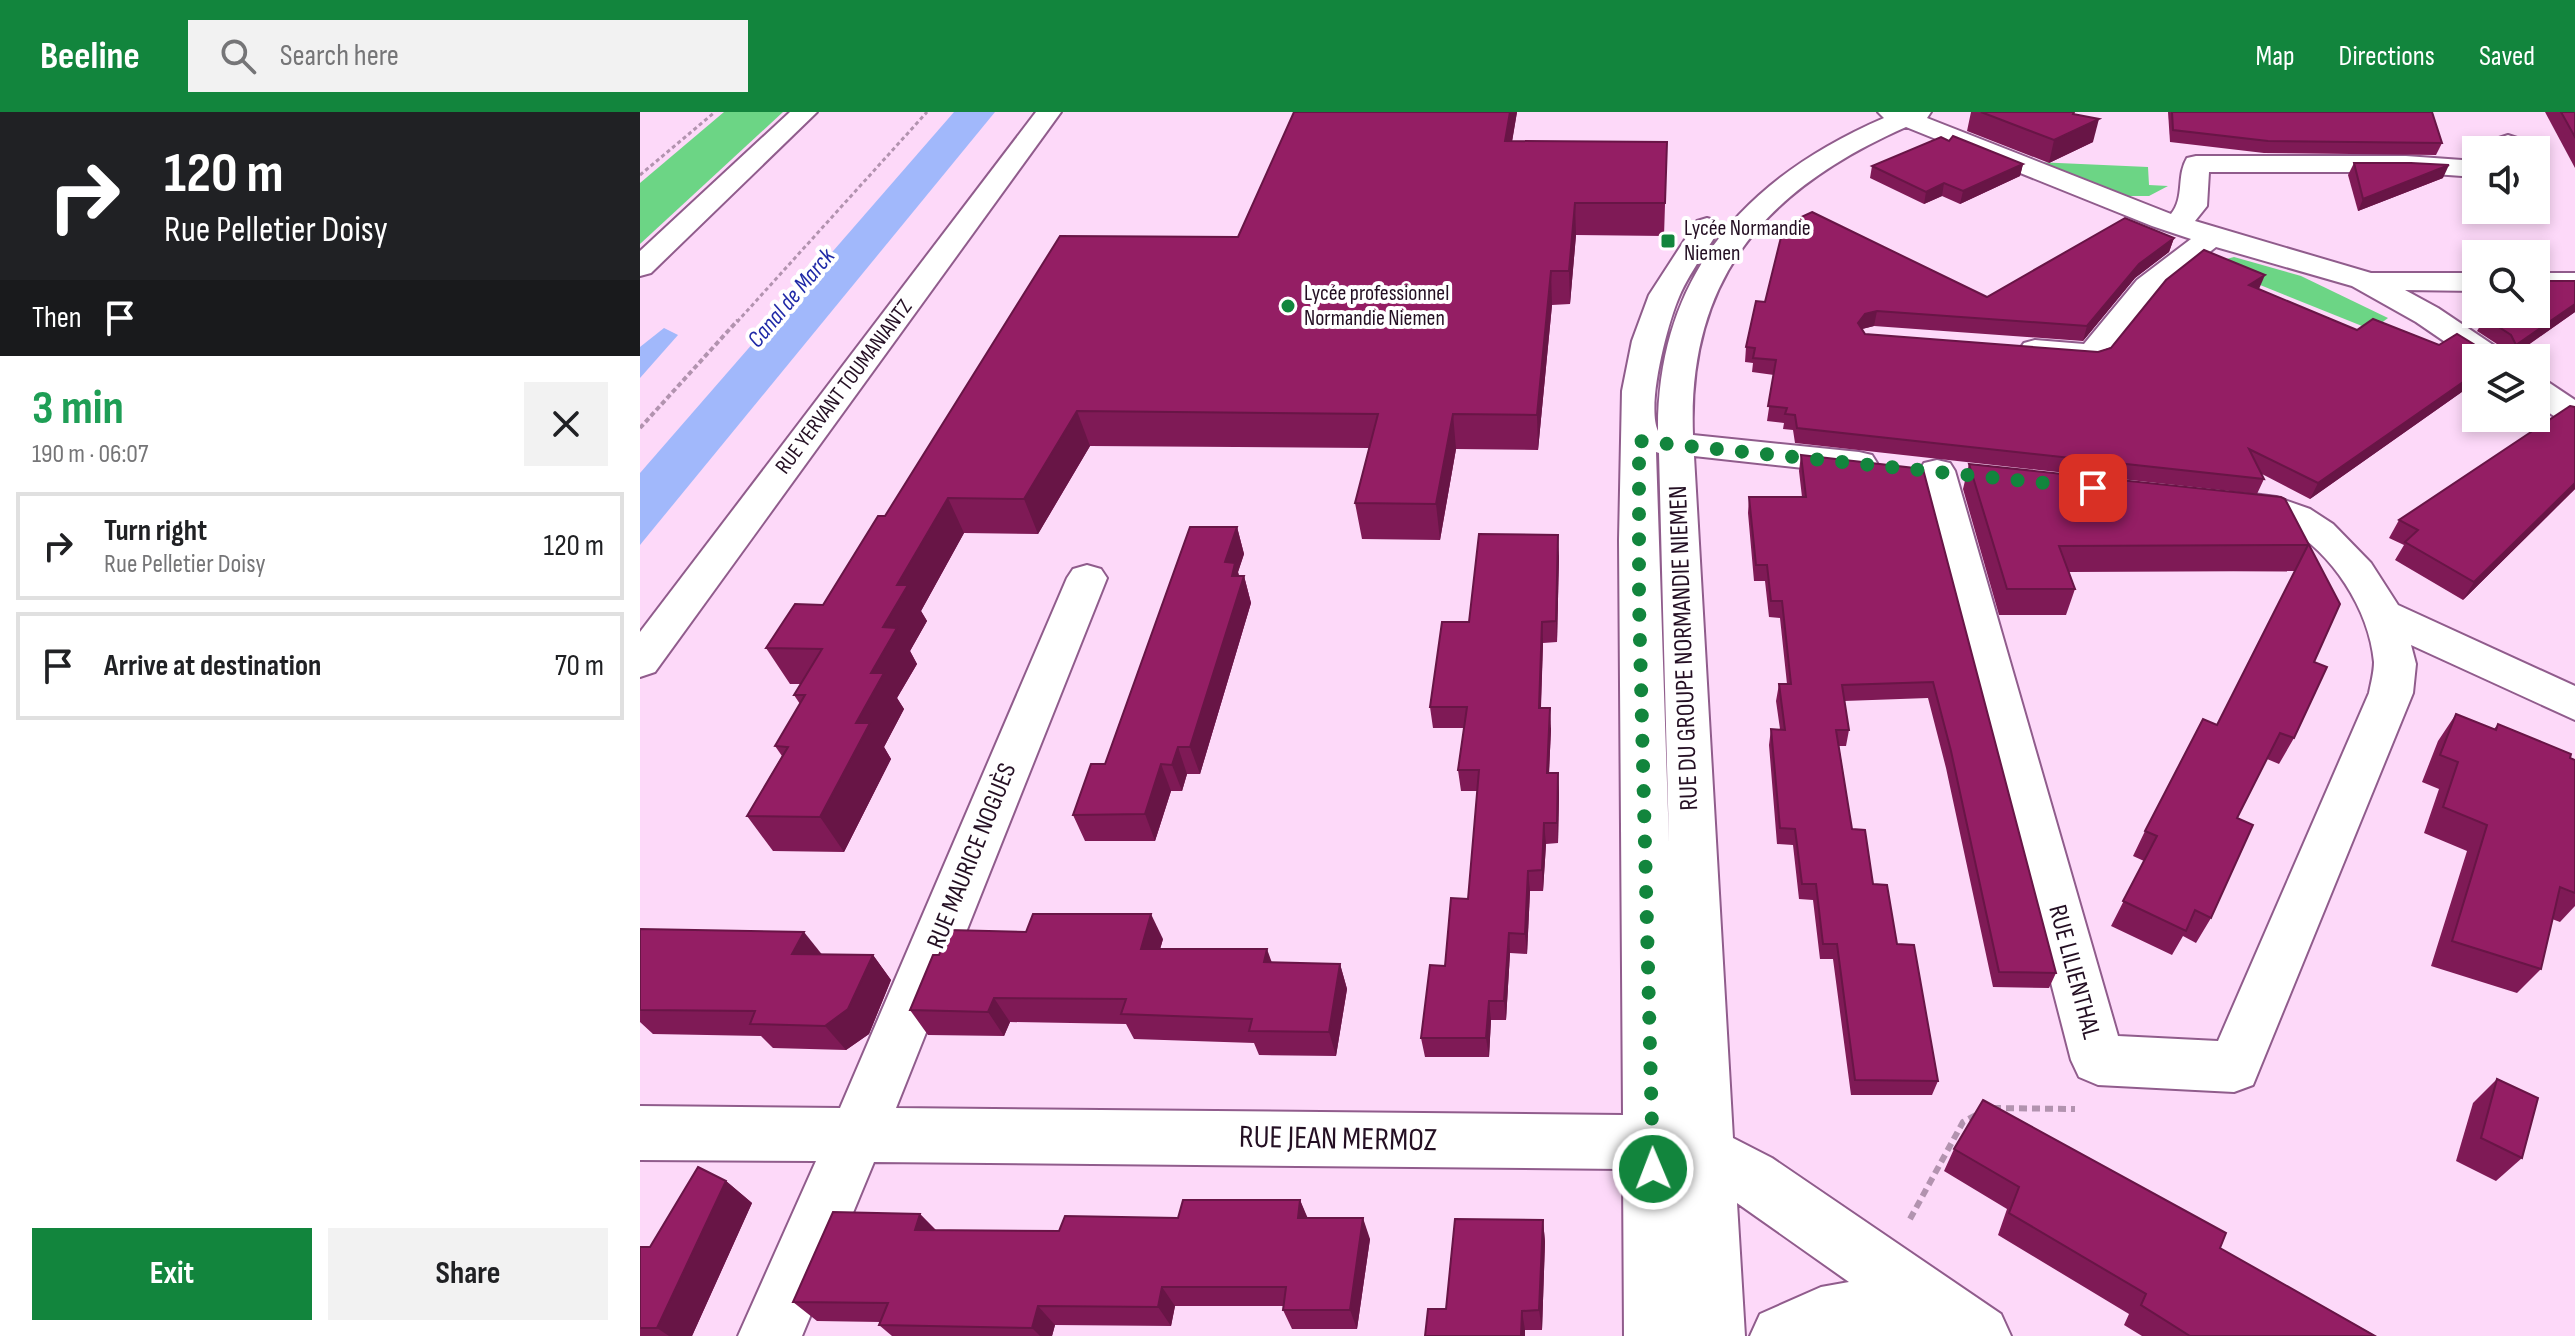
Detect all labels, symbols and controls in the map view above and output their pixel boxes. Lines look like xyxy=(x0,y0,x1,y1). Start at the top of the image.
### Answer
search box xyxy=(188,20,748,92)
text: Beeline xyxy=(40,34,140,79)
icon: search xyxy=(216,34,260,78)
text: Search here xyxy=(280,38,399,74)
text: Map xyxy=(2256,40,2295,73)
text: Directions xyxy=(2339,40,2435,73)
text: Saved xyxy=(2479,40,2535,73)
map controls xyxy=(2462,136,2550,432)
button: sound xyxy=(2462,136,2550,224)
text: 120 m xyxy=(164,141,284,208)
icon: right xyxy=(32,144,136,248)
text: Rue Pelletier Doisy xyxy=(164,209,388,252)
place label: Lycée Normandie Niemen xyxy=(1684,215,1811,267)
marker: Lycée Normandie Niemen xyxy=(1659,232,1677,250)
button: search xyxy=(2462,240,2550,328)
water label: Canal de Marck xyxy=(741,242,841,353)
place label: Lycée professionnel Normandie Niemen xyxy=(1304,280,1449,332)
street label: RUE YERVANT TOUMANIANTZ xyxy=(770,295,918,479)
icon: arrive xyxy=(98,296,142,340)
marker: Lycée professionnel Normandie Niemen xyxy=(1279,297,1297,315)
text: Then xyxy=(32,300,82,336)
button: layers xyxy=(2462,344,2550,432)
text: 3 min xyxy=(32,380,124,437)
button: close xyxy=(524,382,608,466)
text: 190 m · 06:07 xyxy=(32,439,148,470)
pin xyxy=(2059,454,2127,522)
icon: arrive xyxy=(2071,466,2115,510)
street label: RUE DU GROUPE NORMANDIE NIEMEN xyxy=(1663,485,1705,811)
text: Turn right xyxy=(104,513,207,549)
icon: right xyxy=(36,524,80,568)
text: 120 m xyxy=(543,528,604,564)
text: Rue Pelletier Doisy xyxy=(104,549,265,580)
icon: arrive xyxy=(36,644,80,688)
text: Arrive at destination xyxy=(104,648,321,684)
text: 70 m xyxy=(555,648,604,684)
street label: RUE MAURICE NOGUÈS xyxy=(921,759,1023,953)
street label: RUE LILIENTHAL xyxy=(2041,901,2107,1043)
street label: RUE JEAN MERMOZ xyxy=(1239,1118,1437,1160)
position arrow xyxy=(1611,1127,1695,1211)
button: Exit xyxy=(32,1228,312,1320)
button: Share xyxy=(328,1228,608,1320)

